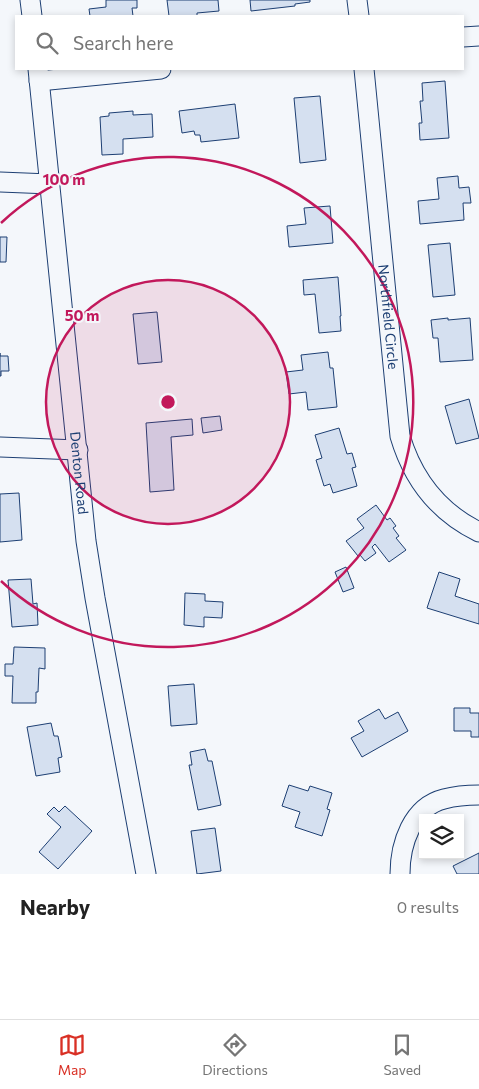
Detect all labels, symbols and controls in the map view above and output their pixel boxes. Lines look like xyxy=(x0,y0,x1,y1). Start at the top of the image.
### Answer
search box xyxy=(15,15,464,70)
icon: search xyxy=(33,29,61,57)
text: Search here xyxy=(73,31,173,54)
text: 100 m xyxy=(43,170,85,188)
street label: Northfield Circle xyxy=(375,263,402,370)
text: 50 m xyxy=(65,306,99,324)
centre of rings xyxy=(159,393,177,411)
street label: Denton Road xyxy=(67,431,92,515)
map controls xyxy=(419,814,464,859)
button: layers xyxy=(419,814,464,859)
text: Nearby xyxy=(20,894,90,919)
text: 0 results xyxy=(397,897,459,916)
tab: Map xyxy=(58,1031,87,1078)
tab: Directions xyxy=(202,1031,268,1078)
tab: Saved xyxy=(383,1031,421,1078)

